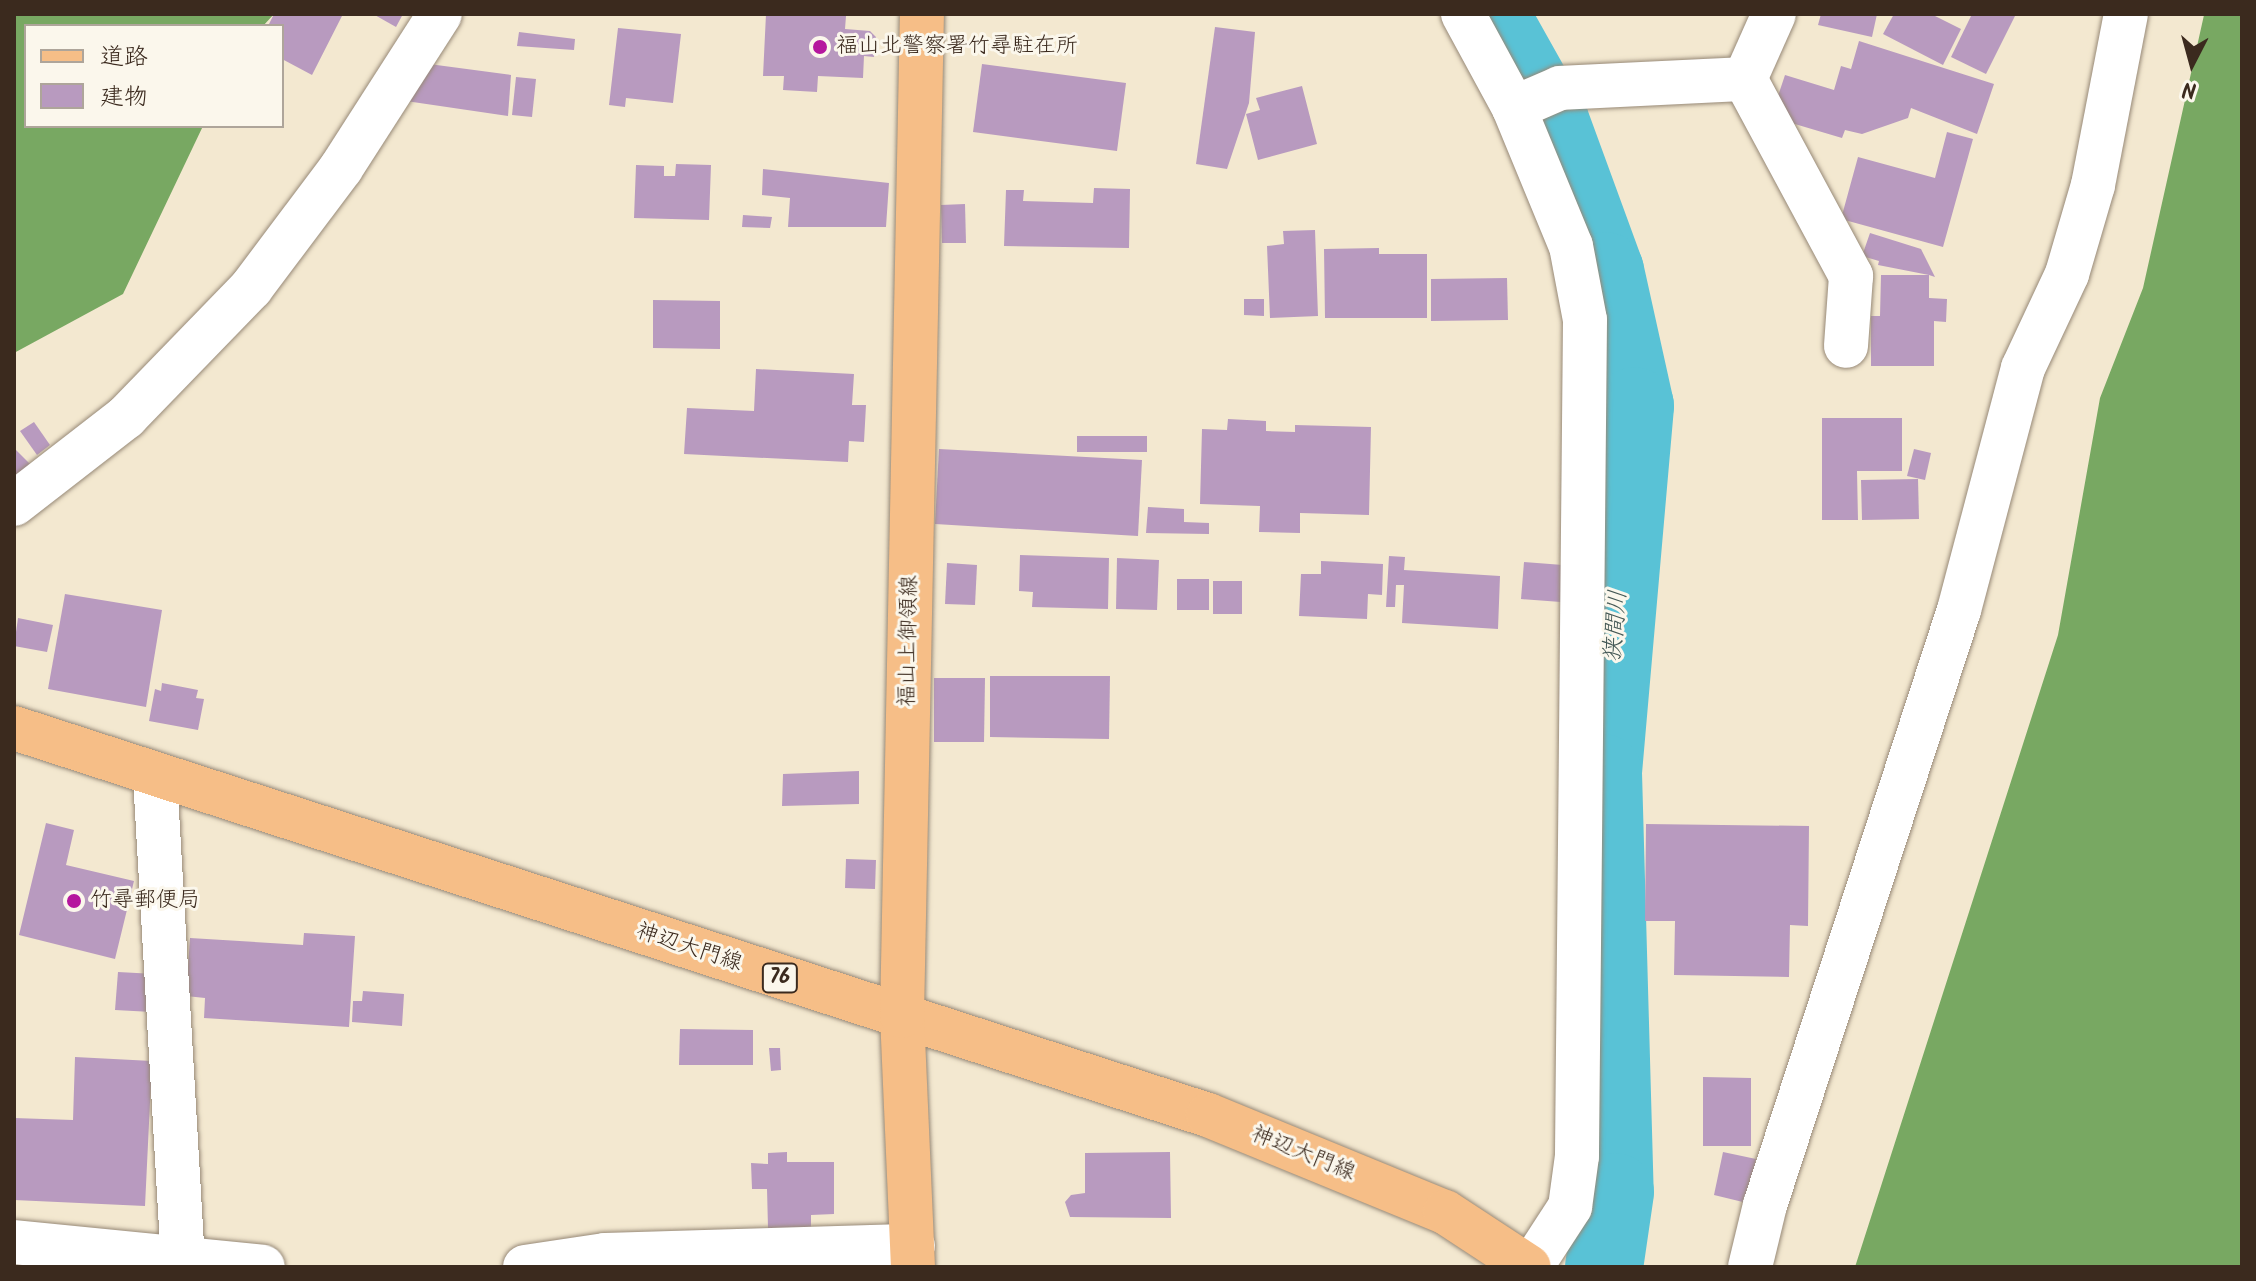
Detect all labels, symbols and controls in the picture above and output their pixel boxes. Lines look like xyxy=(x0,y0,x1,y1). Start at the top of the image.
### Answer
legend xyxy=(24,24,284,128)
north arrow xyxy=(2152,24,2232,104)
place label: 福山北警察署竹尋駐在所 xyxy=(836,34,1078,60)
text: 道路 xyxy=(100,38,148,77)
marker: 福山北警察署竹尋駐在所 xyxy=(811,38,829,56)
text: N xyxy=(2181,70,2198,106)
text: 建物 xyxy=(100,78,148,117)
street label: 福山上御領線 xyxy=(895,575,923,707)
water label: 狭間川 xyxy=(1599,589,1633,663)
place label: 竹尋郵便局 xyxy=(90,888,200,914)
marker: 竹尋郵便局 xyxy=(65,892,83,910)
street label: 神辺大門線 xyxy=(633,918,745,978)
road number: 76 xyxy=(760,962,800,994)
street label: 神辺大門線 xyxy=(1247,1121,1359,1187)

